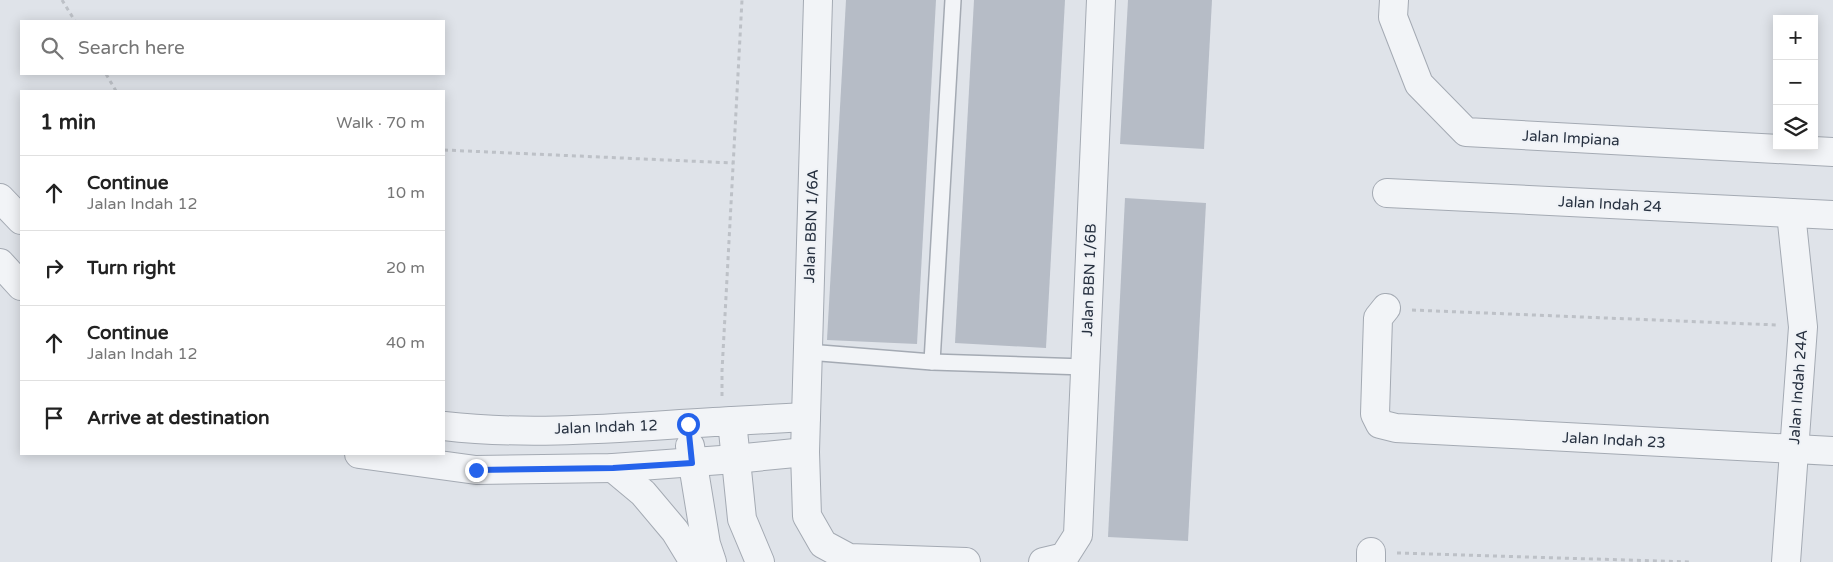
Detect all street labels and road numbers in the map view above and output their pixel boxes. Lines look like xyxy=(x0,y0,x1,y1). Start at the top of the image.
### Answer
street label: Jalan Impiana xyxy=(1522,126,1620,150)
street label: Jalan BBN 1/6A xyxy=(800,169,822,283)
street label: Jalan Indah 24 xyxy=(1558,192,1662,216)
street label: Jalan BBN 1/6B xyxy=(1078,223,1100,337)
street label: Jalan Indah 24A xyxy=(1785,329,1811,445)
street label: Jalan Indah 12 xyxy=(554,416,658,438)
street label: Jalan Indah 23 xyxy=(1562,428,1666,452)

